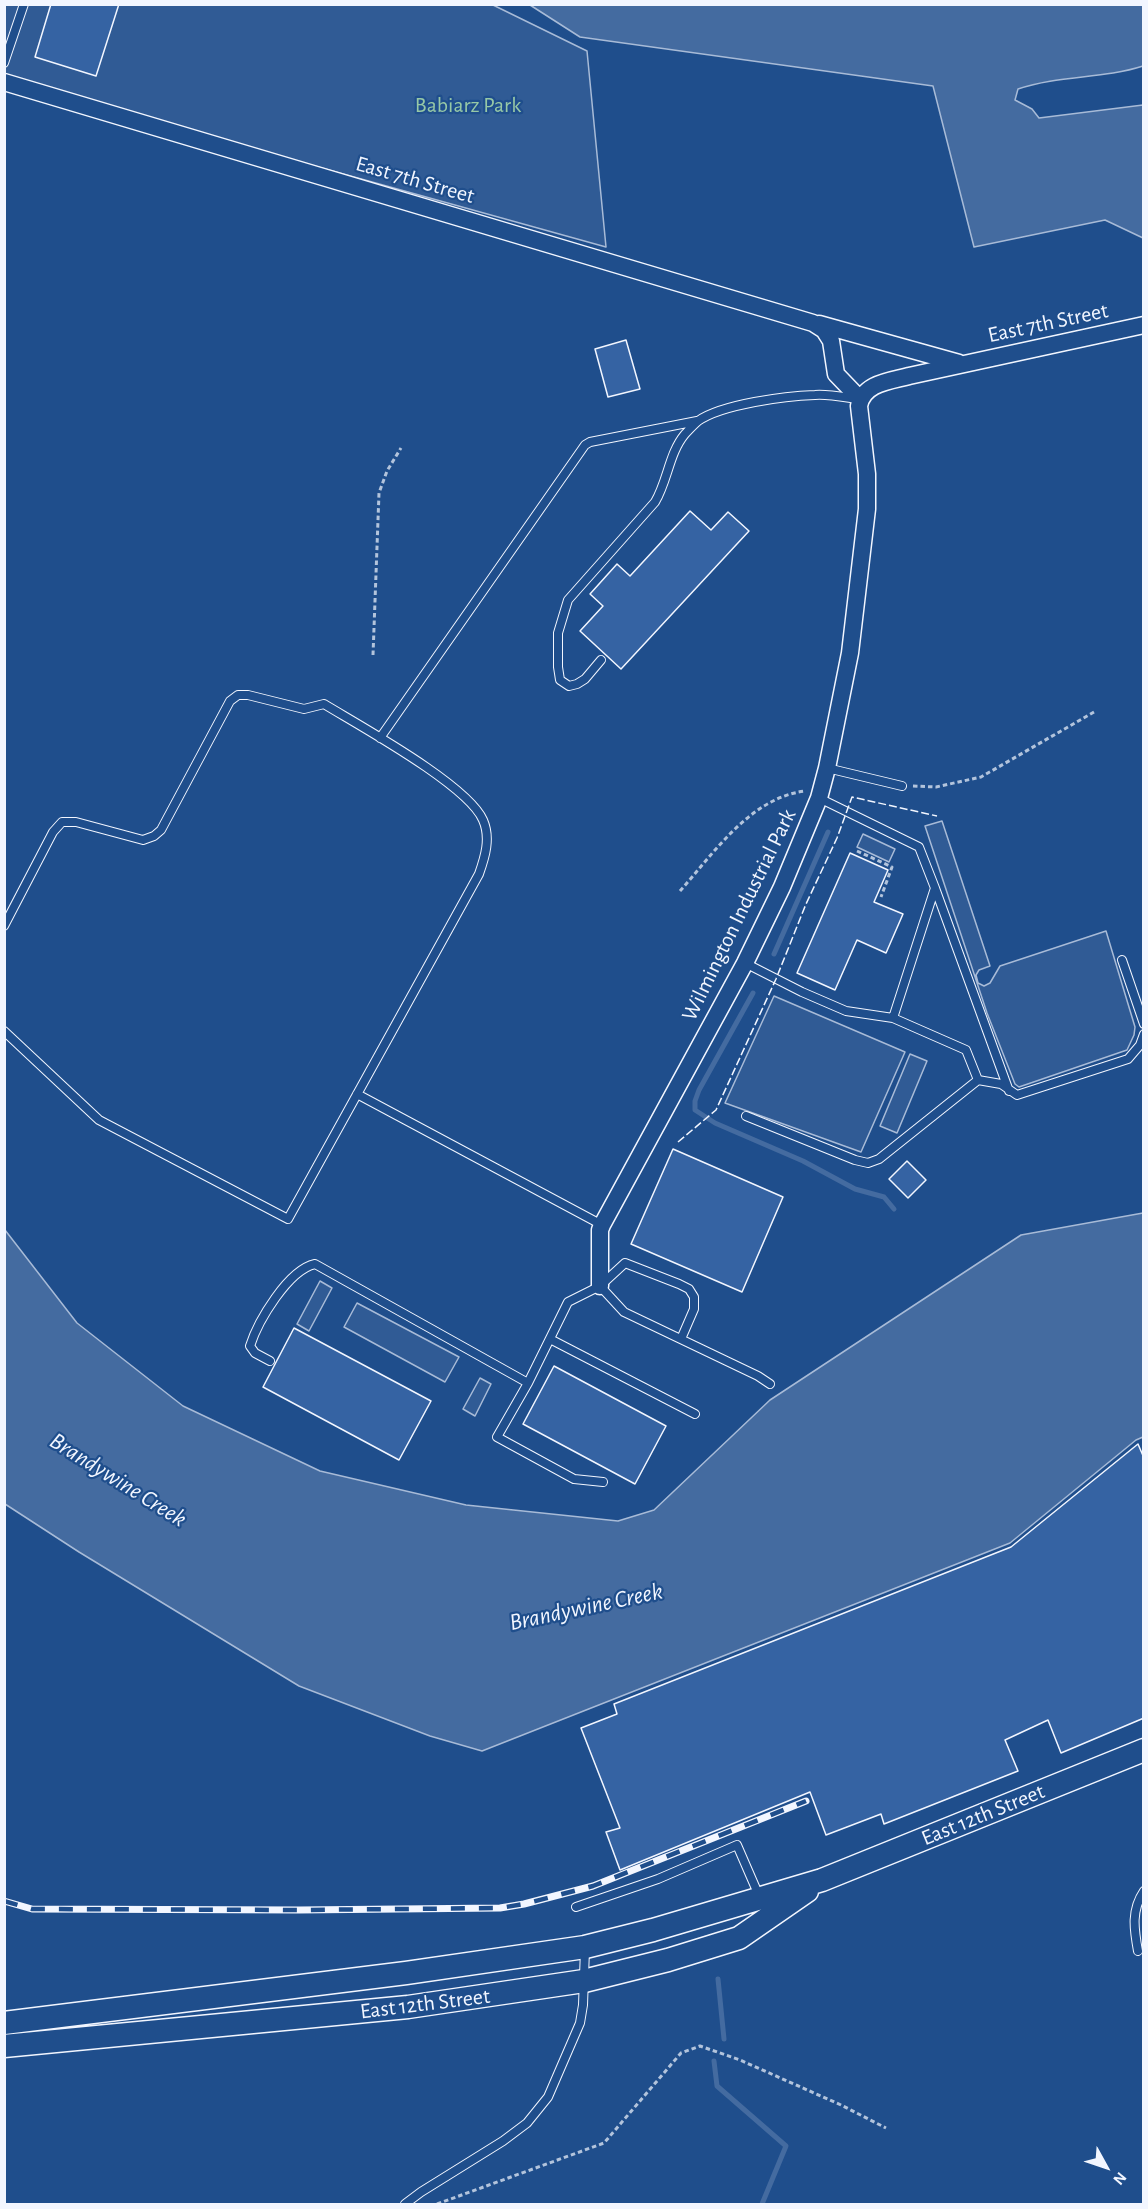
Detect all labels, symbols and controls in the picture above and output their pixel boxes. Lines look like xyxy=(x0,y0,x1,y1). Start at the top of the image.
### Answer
park label: Babiarz Park xyxy=(415,92,521,118)
street label: East 7th Street xyxy=(353,150,477,210)
street label: East 7th Street xyxy=(986,297,1110,349)
street label: Wilmington Industrial Park xyxy=(676,805,802,1025)
water label: Brandywine Creek xyxy=(44,1426,192,1534)
water label: Brandywine Creek xyxy=(507,1577,665,1637)
street label: East 12th Street xyxy=(918,1778,1048,1852)
street label: East 12th Street xyxy=(359,1983,491,2025)
north arrow xyxy=(1076,2137,1136,2197)
text: N xyxy=(1110,2169,1129,2188)

